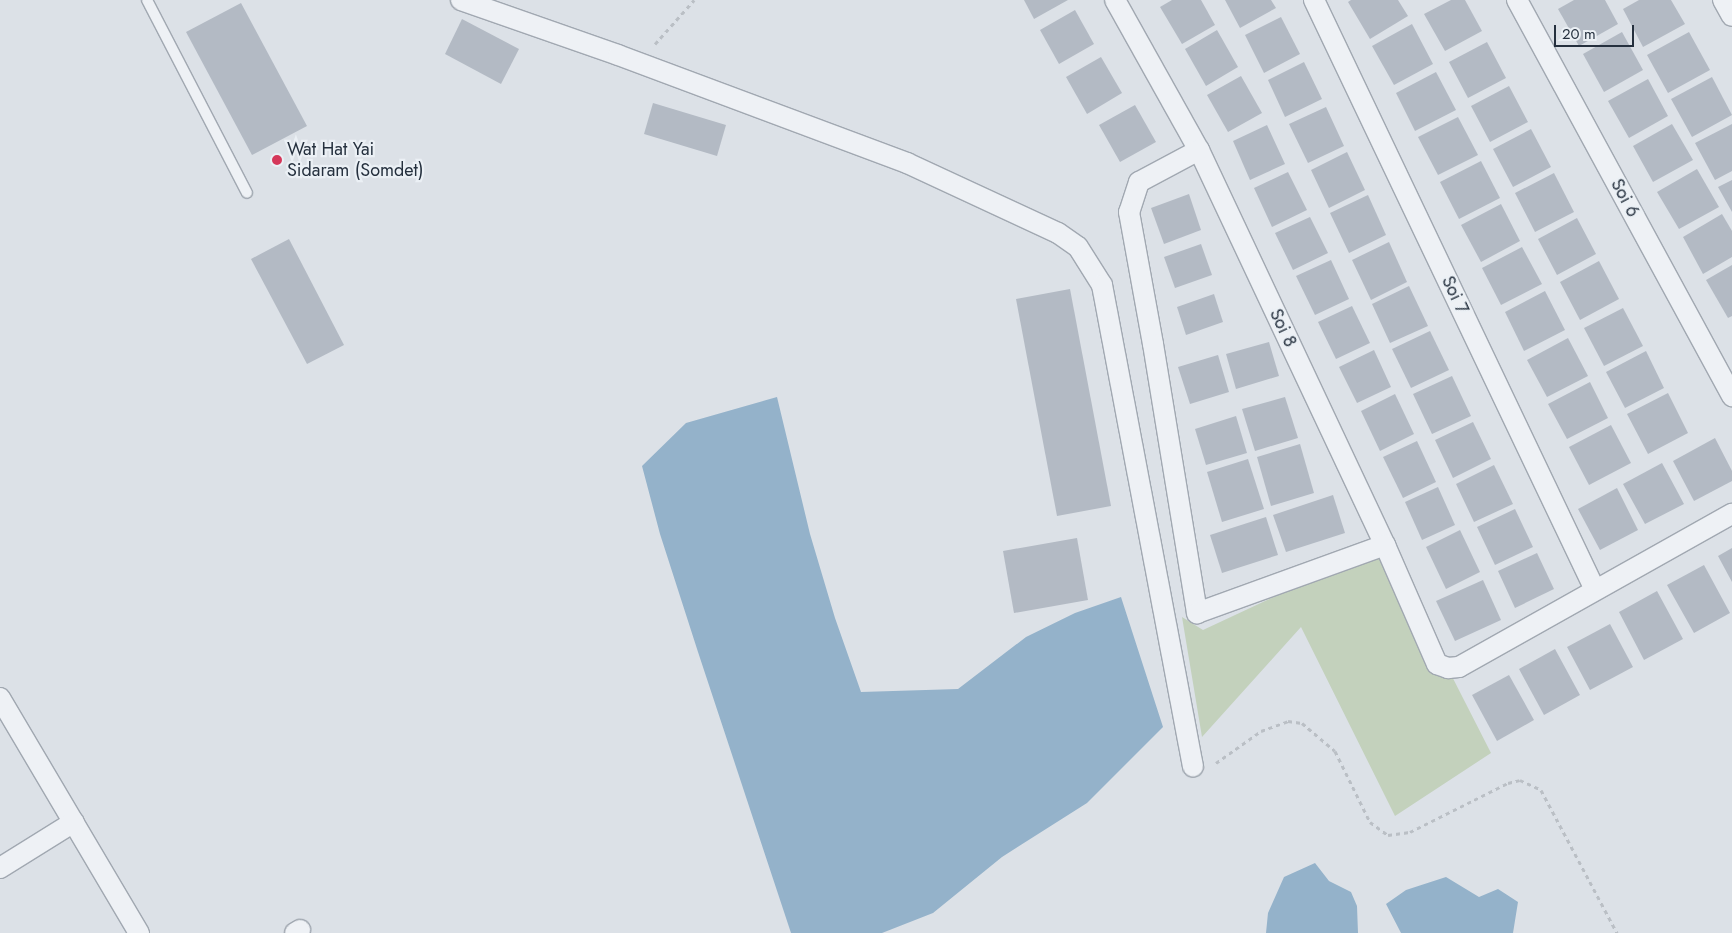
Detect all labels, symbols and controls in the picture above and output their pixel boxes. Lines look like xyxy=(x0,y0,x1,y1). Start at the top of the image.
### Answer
scale bar xyxy=(1557,15,1637,47)
text: 20 m xyxy=(1562,23,1596,45)
place label: Wat Hat Yai Sidaram (Somdet) xyxy=(287,139,423,182)
marker: Wat Hat Yai Sidaram (Somdet) xyxy=(271,154,283,166)
street label: Soi 6 xyxy=(1606,175,1644,221)
street label: Soi 7 xyxy=(1437,273,1473,317)
street label: Soi 8 xyxy=(1265,305,1301,351)

